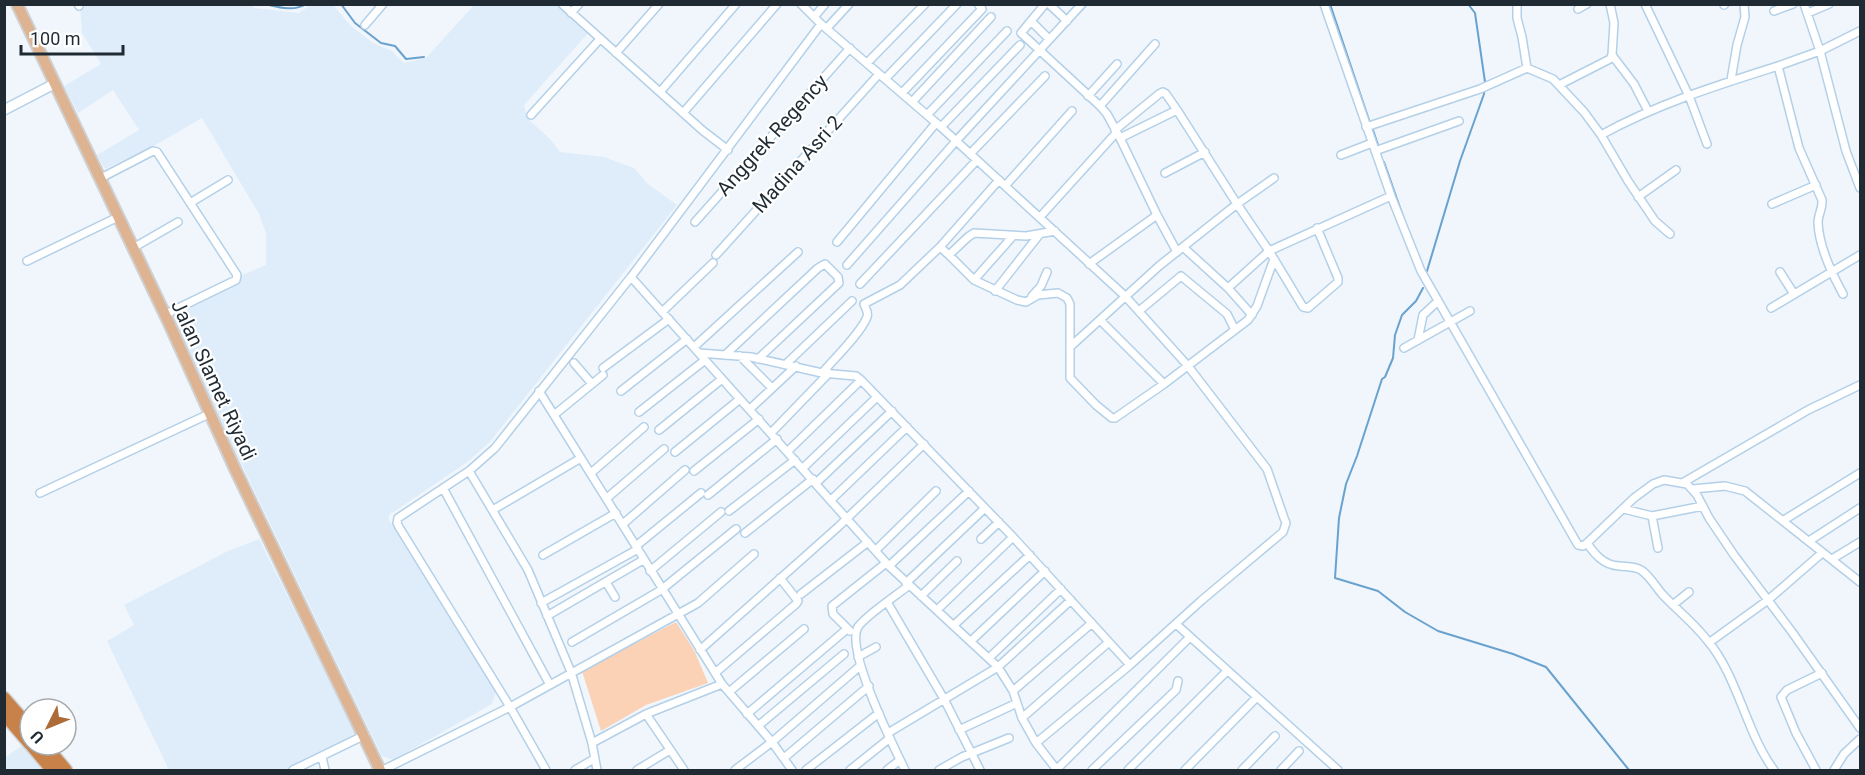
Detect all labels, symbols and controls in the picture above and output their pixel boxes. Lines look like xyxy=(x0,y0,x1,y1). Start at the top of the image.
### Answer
scale bar xyxy=(21,18,123,56)
text: 100 m xyxy=(30,28,81,49)
street label: Anggrek Regency xyxy=(711,69,833,200)
street label: Madina Asri 2 xyxy=(747,110,847,218)
street label: Jalan Slamet Riyadi xyxy=(166,296,262,464)
north arrow xyxy=(18,697,78,757)
text: U xyxy=(27,727,48,747)

